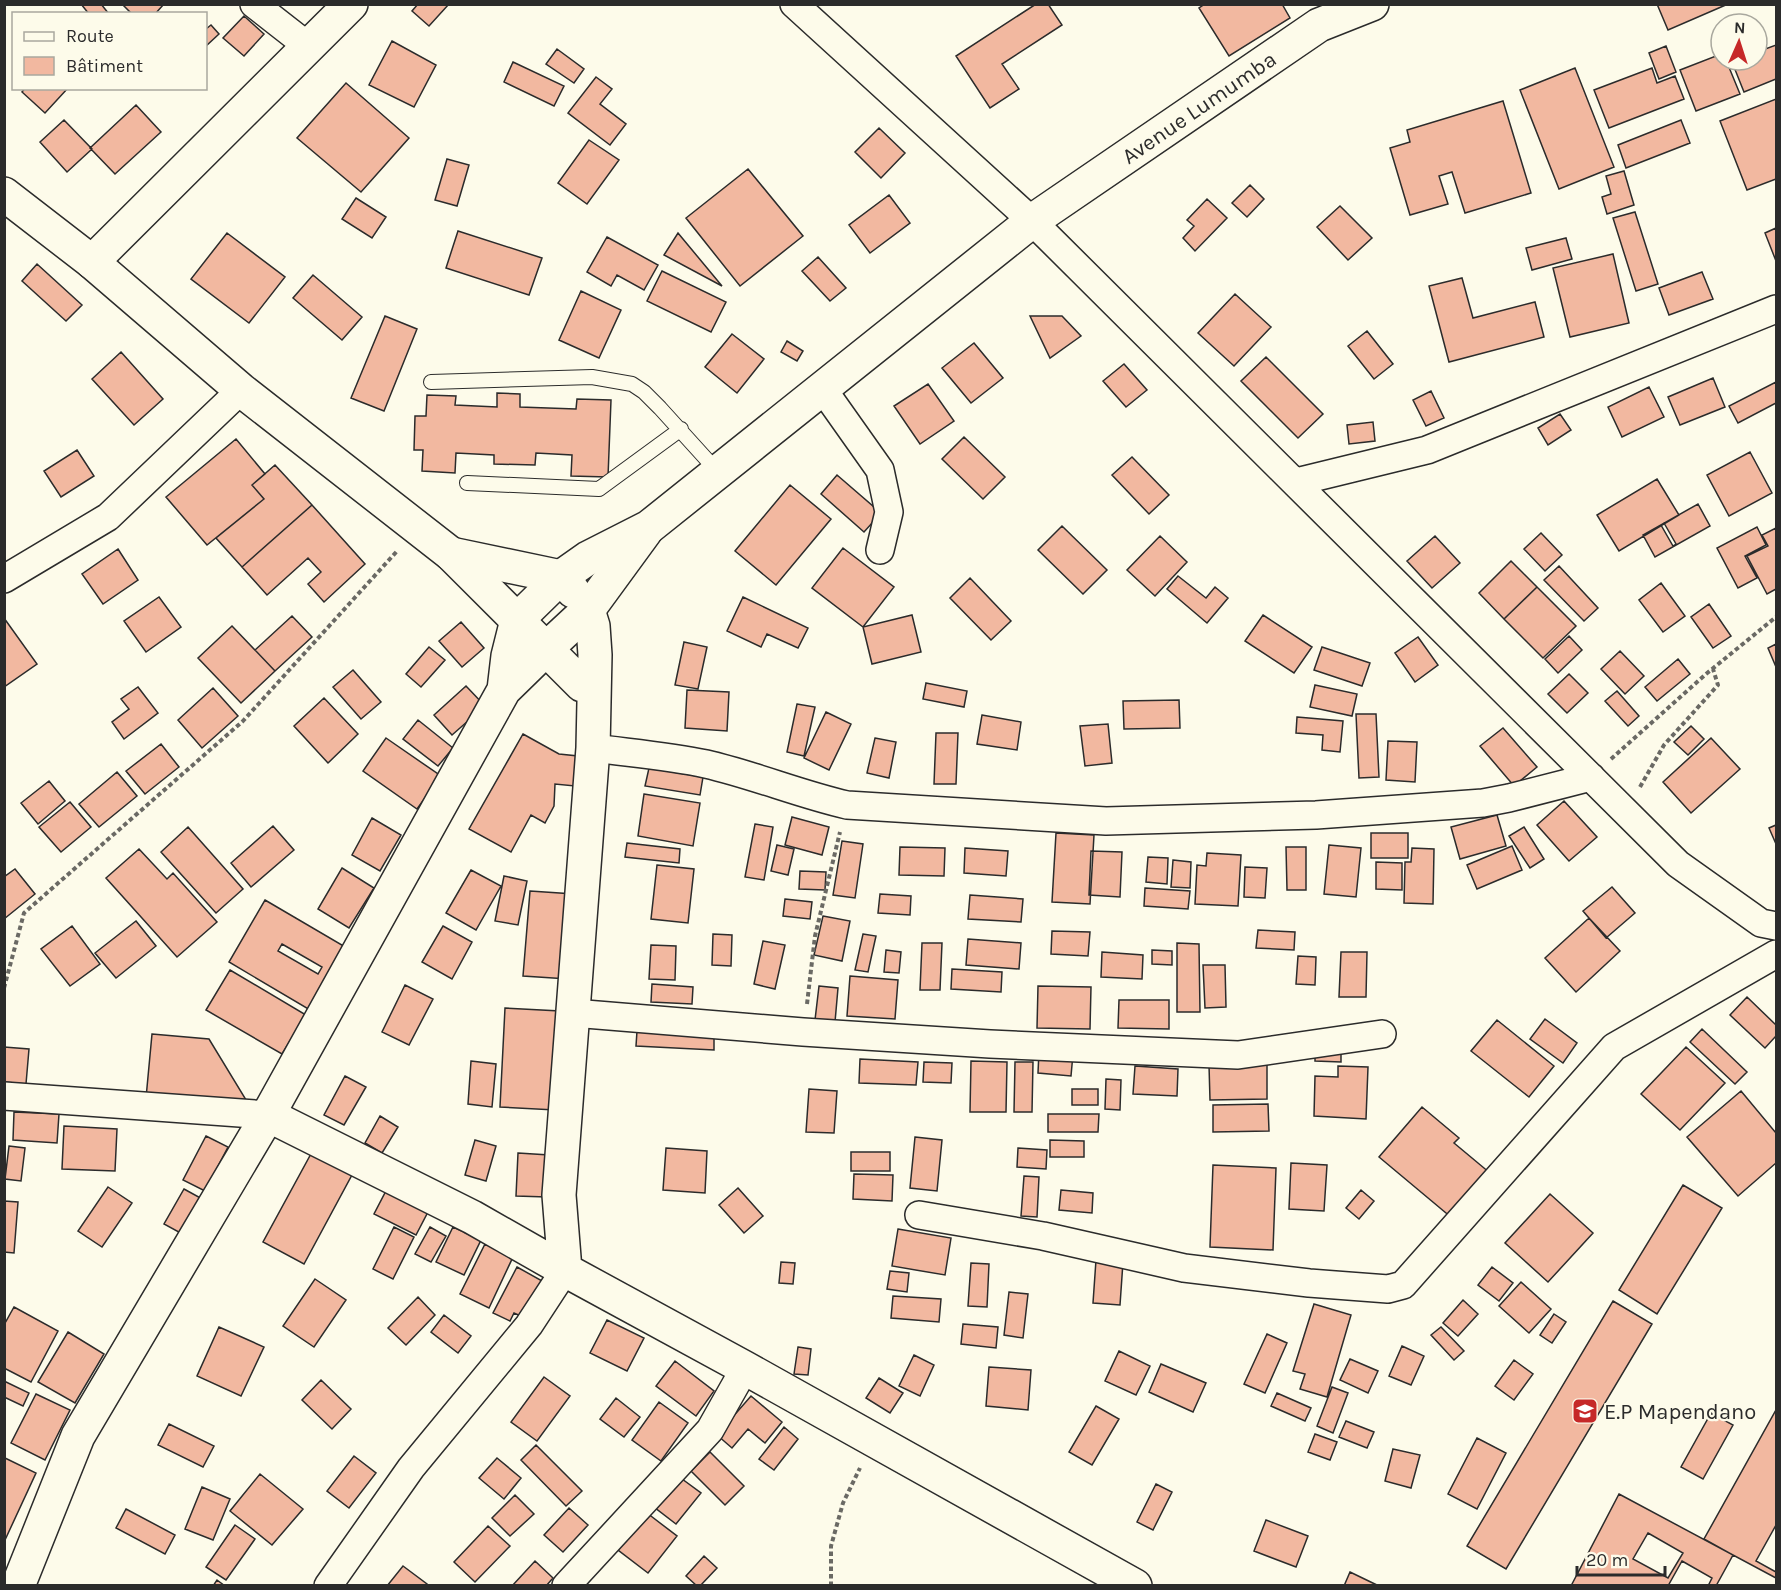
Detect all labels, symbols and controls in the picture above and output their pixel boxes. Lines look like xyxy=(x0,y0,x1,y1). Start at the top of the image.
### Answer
legend xyxy=(12,12,207,90)
north arrow xyxy=(1709,12,1769,72)
text: N xyxy=(1734,18,1746,37)
text: Route xyxy=(66,25,114,47)
street label: Avenue Lumumba xyxy=(1117,46,1281,170)
text: Bâtiment xyxy=(66,55,143,77)
school or university icon: E.P Mapendano xyxy=(1570,1396,1600,1426)
place label: E.P Mapendano xyxy=(1604,1399,1756,1425)
scale bar xyxy=(1577,1539,1666,1577)
text: 20 m xyxy=(1586,1549,1628,1571)

